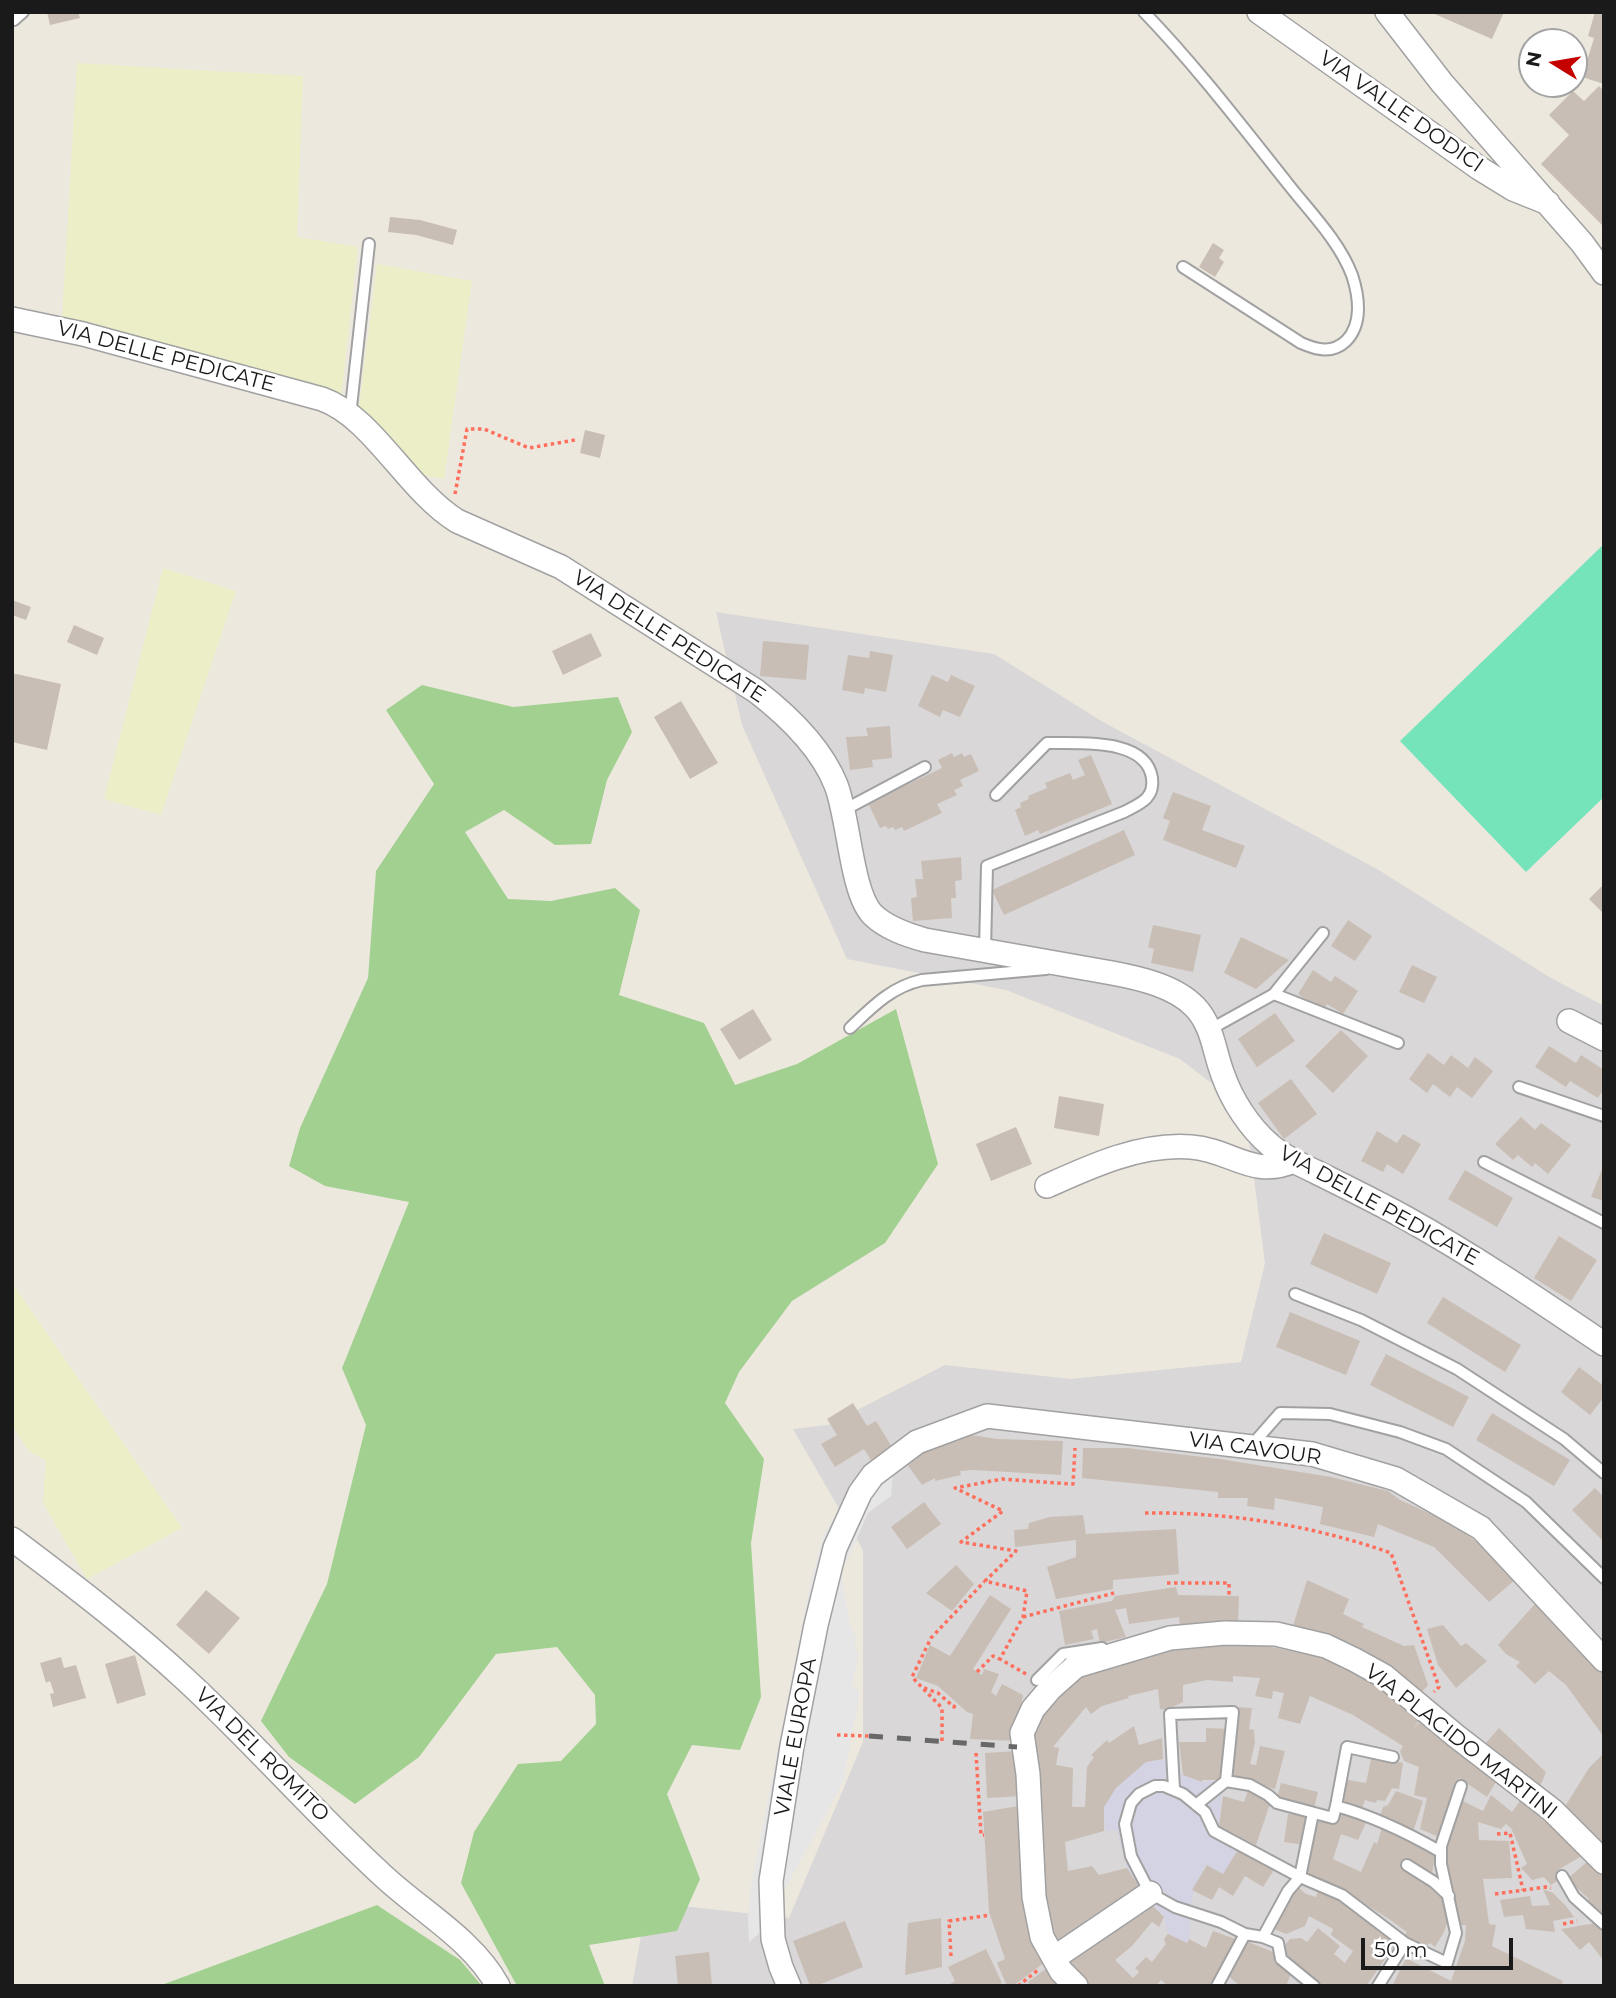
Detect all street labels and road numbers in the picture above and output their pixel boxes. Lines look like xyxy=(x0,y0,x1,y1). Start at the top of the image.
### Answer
street label: VIA VALLE DODICI xyxy=(1314,46,1488,178)
street label: VIA DELLE PEDICATE xyxy=(54,316,278,398)
street label: VIA DELLE PEDICATE xyxy=(568,565,770,709)
street label: VIA DELLE PEDICATE xyxy=(1275,1141,1483,1271)
street label: VIA CAVOUR xyxy=(1187,1427,1323,1471)
street label: VIALE EUROPA xyxy=(770,1656,822,1818)
street label: VIA PLACIDO MARTINI xyxy=(1360,1659,1562,1825)
street label: VIA DEL ROMITO xyxy=(190,1683,334,1827)

